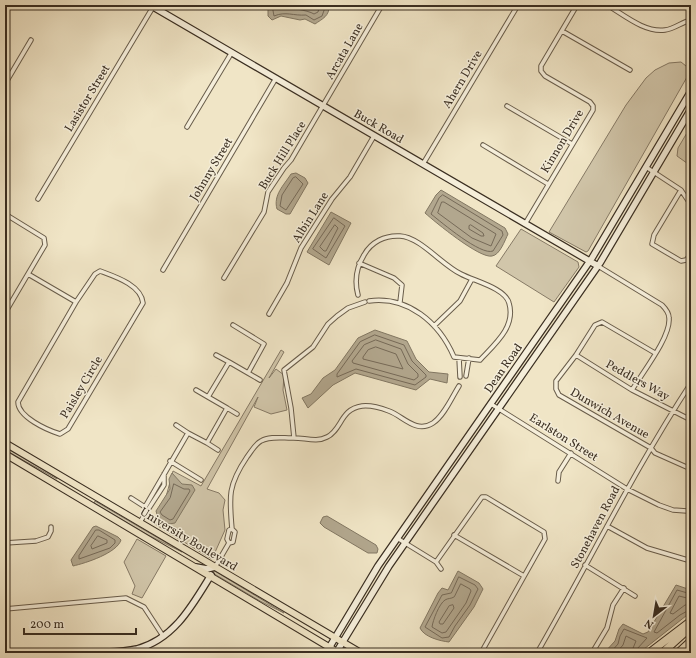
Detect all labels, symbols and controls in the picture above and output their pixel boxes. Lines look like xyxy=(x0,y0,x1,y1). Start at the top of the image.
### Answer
street label: Arcata Lane xyxy=(322,20,368,83)
street label: Ahern Drive xyxy=(439,47,487,112)
street label: Lasistor Street xyxy=(61,62,114,135)
street label: Buck Road xyxy=(351,106,407,148)
street label: Kinnon Drive xyxy=(538,107,588,176)
street label: Buck Hill Place xyxy=(255,118,310,193)
street label: Johnny Street xyxy=(187,135,237,204)
street label: Albin Lane xyxy=(289,189,333,246)
street label: Dean Road xyxy=(481,340,527,397)
street label: Paisley Circle xyxy=(57,353,107,422)
street label: Peddlers Way xyxy=(603,357,673,405)
street label: Dunwich Avenue xyxy=(567,385,652,443)
street label: Earlston Street xyxy=(526,410,601,465)
street label: Stonehaven Road xyxy=(567,483,624,572)
street label: University Boulevard xyxy=(137,504,240,575)
north arrow xyxy=(634,596,674,636)
scale bar xyxy=(24,610,136,636)
text: N xyxy=(642,615,657,632)
text: 200 m xyxy=(30,617,64,633)

